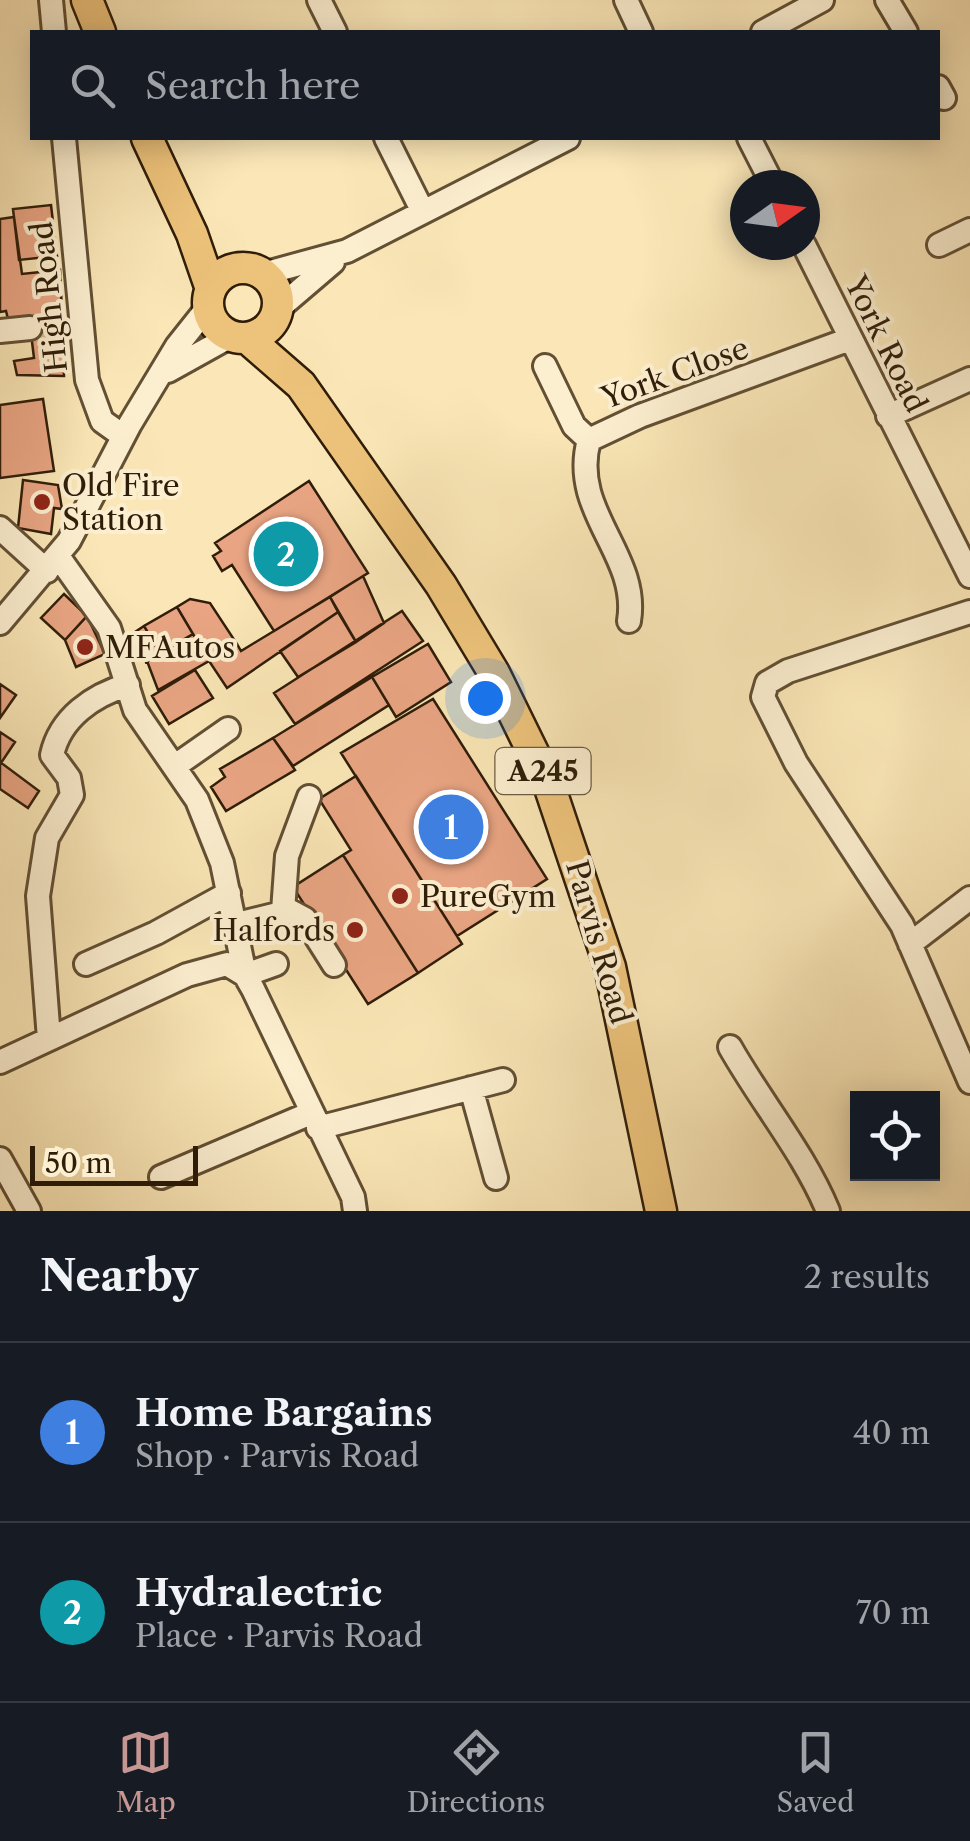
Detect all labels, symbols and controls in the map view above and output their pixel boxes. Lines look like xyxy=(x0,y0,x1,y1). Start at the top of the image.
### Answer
search box xyxy=(30,30,940,140)
icon: search xyxy=(65,58,120,113)
text: Search here xyxy=(145,62,360,109)
north arrow xyxy=(730,170,820,260)
street label: High Road xyxy=(23,220,75,374)
street label: York Road xyxy=(837,269,935,419)
street label: York Close xyxy=(595,329,754,417)
place label: Old Fire Station xyxy=(62,467,179,538)
marker: Old Fire Station xyxy=(31,491,53,513)
pin: 2 xyxy=(254,516,318,592)
place label: MFAutos xyxy=(105,629,235,666)
marker: MFAutos xyxy=(74,636,96,658)
your location xyxy=(460,673,511,724)
road number: A245 xyxy=(496,748,590,794)
pin: 1 xyxy=(418,790,484,864)
street label: Parvis Road xyxy=(558,856,640,1028)
place label: PureGym xyxy=(420,878,556,915)
marker: PureGym xyxy=(389,885,411,907)
place label: Halfords xyxy=(212,912,335,949)
marker: Halfords xyxy=(344,919,366,941)
map controls xyxy=(850,1091,940,1181)
button: locate xyxy=(850,1091,940,1181)
scale bar xyxy=(30,1141,198,1186)
text: 50 m xyxy=(45,1146,112,1180)
text: Nearby xyxy=(40,1250,198,1302)
text: 2 results xyxy=(804,1257,930,1296)
text: Home Bargains xyxy=(135,1389,433,1436)
text: 1 xyxy=(65,1413,80,1452)
text: 40 m xyxy=(853,1413,930,1452)
text: Shop · Parvis Road xyxy=(135,1436,419,1475)
text: Hydralectric xyxy=(135,1569,382,1616)
text: 2 xyxy=(63,1593,82,1632)
text: 70 m xyxy=(856,1593,930,1632)
text: Place · Parvis Road xyxy=(135,1616,423,1655)
tab: Map xyxy=(116,1725,176,1819)
tab: Directions xyxy=(407,1725,545,1819)
tab: Saved xyxy=(777,1725,854,1819)

